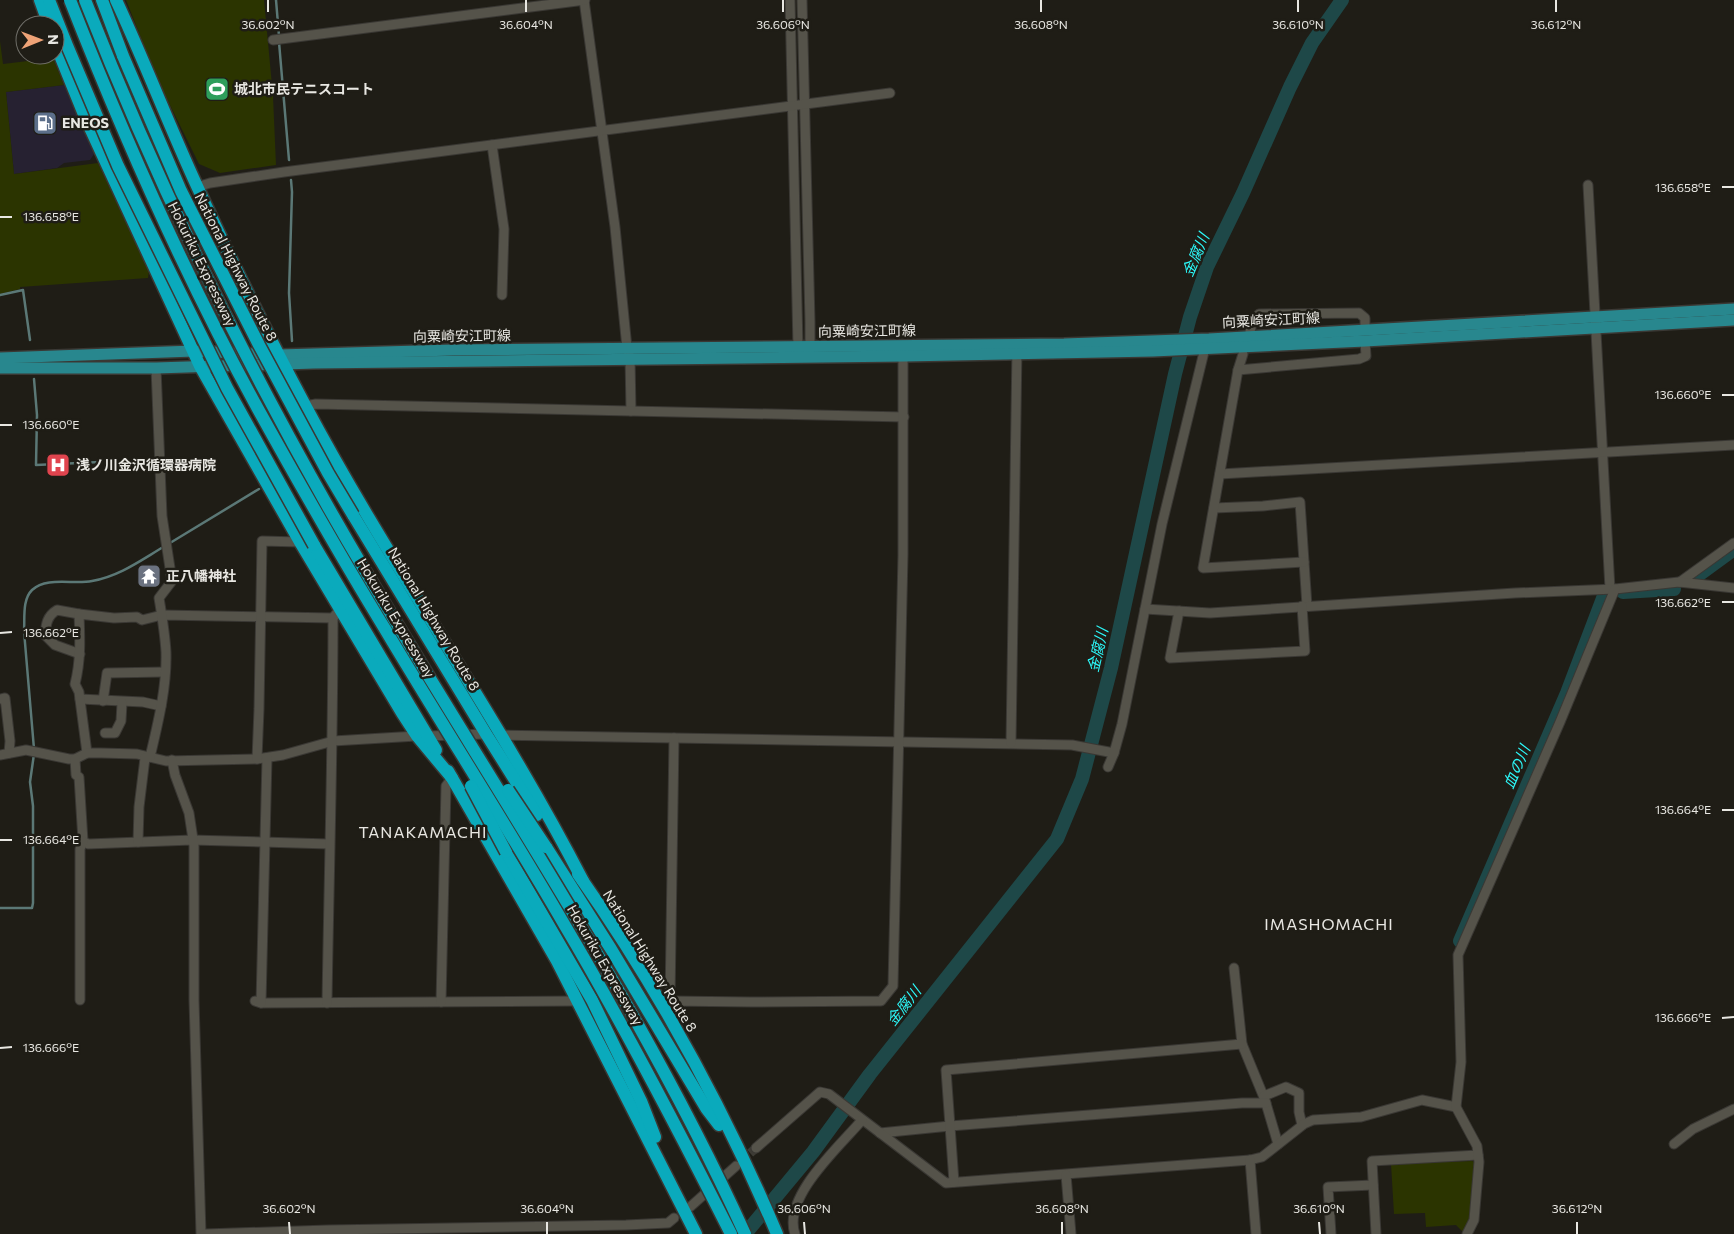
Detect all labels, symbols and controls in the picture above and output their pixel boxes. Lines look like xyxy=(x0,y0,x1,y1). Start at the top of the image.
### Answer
north arrow xyxy=(15,15,65,65)
text: 36.602°N xyxy=(241,17,295,31)
text: 36.604°N xyxy=(499,17,553,31)
text: 36.606°N xyxy=(756,17,810,31)
text: 36.608°N xyxy=(1014,17,1068,31)
text: 36.610°N xyxy=(1272,17,1324,31)
text: 36.612°N xyxy=(1531,17,1581,31)
text: N xyxy=(45,34,62,45)
sports icon: 城北市民テニスコート xyxy=(204,76,230,102)
place label: 城北市民テニスコート xyxy=(234,80,374,97)
fuel station icon: ENEOS xyxy=(32,110,58,136)
place label: ENEOS xyxy=(62,114,109,131)
text: 136.658°E xyxy=(1655,180,1711,194)
street label: National Highway Route 8 xyxy=(192,190,281,344)
street label: Hokuriku Expressway xyxy=(165,199,240,329)
text: 136.658°E xyxy=(23,209,79,223)
water label: 金腐川 xyxy=(1178,229,1213,279)
street label: 向粟崎安江町線 xyxy=(1222,308,1320,331)
street label: 向粟崎安江町線 xyxy=(818,321,916,340)
street label: 向粟崎安江町線 xyxy=(413,326,511,345)
text: 136.660°E xyxy=(1655,387,1711,401)
text: 136.660°E xyxy=(23,417,79,431)
hospital icon: 浅ノ川金沢循環器病院 xyxy=(45,452,71,478)
place label: 浅ノ川金沢循環器病院 xyxy=(76,456,216,473)
street label: National Highway Route 8 xyxy=(385,544,484,693)
street label: Hokuriku Expressway xyxy=(354,555,439,681)
temple icon: 正八幡神社 xyxy=(136,563,162,589)
place label: 正八幡神社 xyxy=(166,567,236,584)
text: 136.662°E xyxy=(1655,595,1711,609)
water label: 金腐川 xyxy=(1083,624,1111,674)
text: 136.662°E xyxy=(23,625,79,639)
water label: 血の川 xyxy=(1499,741,1534,791)
text: 136.664°E xyxy=(1655,802,1711,816)
district label: TANAKAMACHI xyxy=(358,822,488,841)
text: 136.664°E xyxy=(23,832,79,846)
street label: National Highway Route 8 xyxy=(600,887,701,1035)
street label: Hokuriku Expressway xyxy=(564,901,647,1028)
district label: IMASHOMACHI xyxy=(1264,914,1394,933)
water label: 金腐川 xyxy=(882,981,925,1029)
text: 136.666°E xyxy=(1655,1010,1711,1024)
text: 136.666°E xyxy=(23,1040,79,1054)
text: 36.602°N xyxy=(262,1201,316,1215)
text: 36.604°N xyxy=(520,1201,574,1215)
text: 36.606°N xyxy=(777,1201,831,1215)
text: 36.608°N xyxy=(1035,1201,1089,1215)
text: 36.610°N xyxy=(1293,1201,1345,1215)
text: 36.612°N xyxy=(1552,1201,1602,1215)

